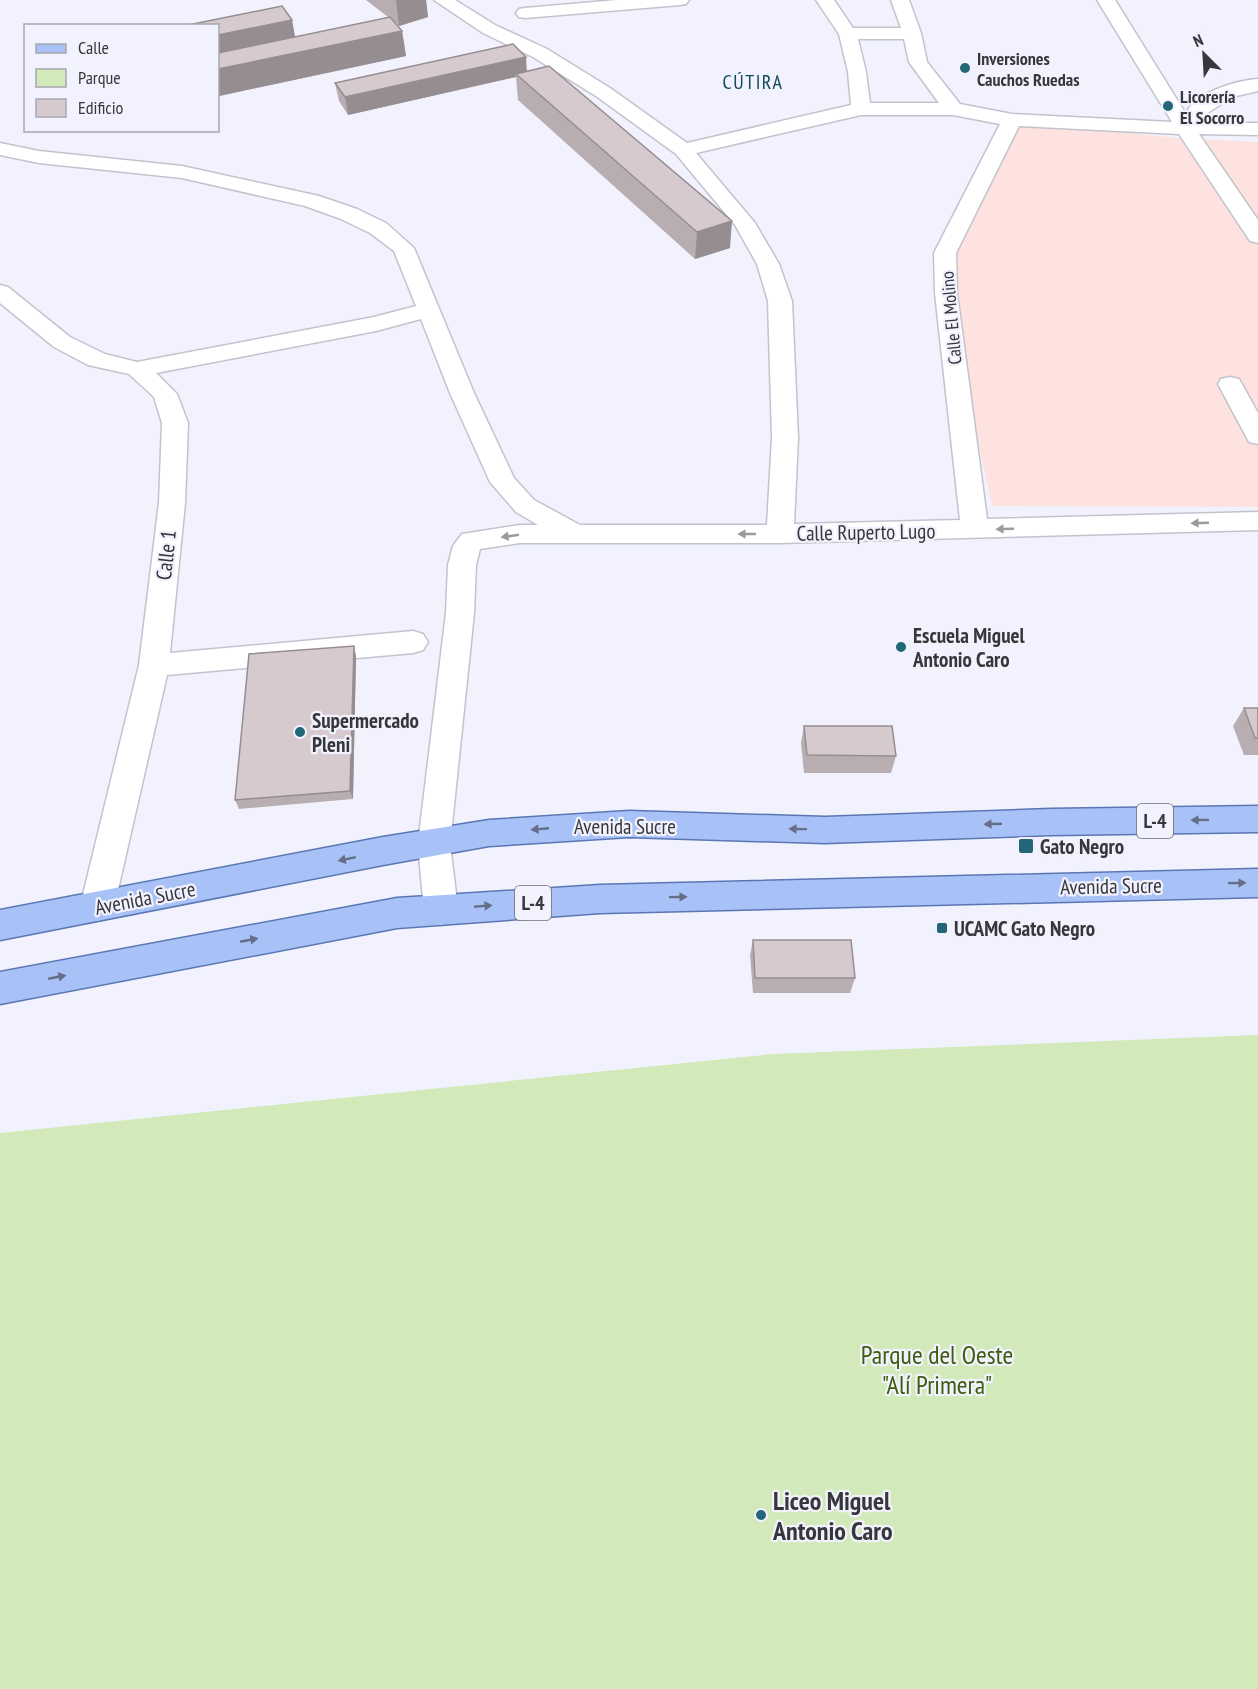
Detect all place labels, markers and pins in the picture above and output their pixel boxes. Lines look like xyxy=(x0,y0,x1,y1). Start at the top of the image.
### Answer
place label: Inversiones Cauchos Ruedas xyxy=(977,47,1079,91)
marker: Inversiones Cauchos Ruedas xyxy=(958,61,972,75)
place label: Licorería El Socorro xyxy=(1180,85,1244,129)
marker: Licorería El Socorro xyxy=(1161,99,1175,113)
place label: Escuela Miguel Antonio Caro xyxy=(912,622,1025,673)
marker: Escuela Miguel Antonio Caro xyxy=(894,640,908,654)
place label: Supermercado Pleni xyxy=(312,707,419,758)
marker: Supermercado Pleni xyxy=(293,725,307,739)
place label: Gato Negro xyxy=(1040,833,1124,860)
marker: Gato Negro xyxy=(1017,837,1035,855)
place label: UCAMC Gato Negro xyxy=(954,915,1095,942)
marker: UCAMC Gato Negro xyxy=(935,921,949,935)
place label: Liceo Miguel Antonio Caro xyxy=(772,1484,893,1547)
marker: Liceo Miguel Antonio Caro xyxy=(754,1508,768,1522)

